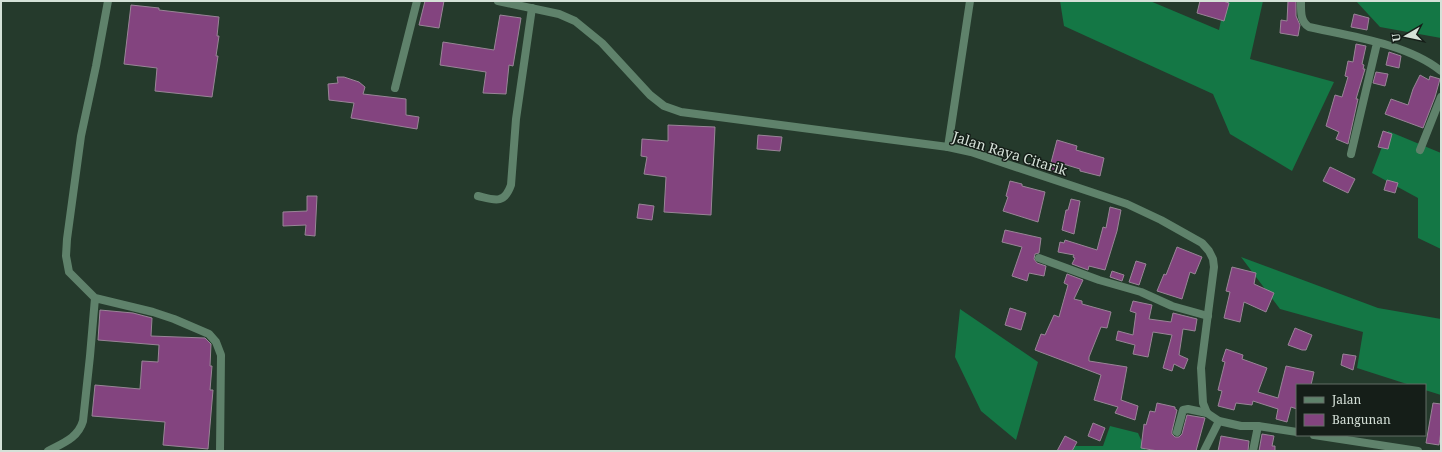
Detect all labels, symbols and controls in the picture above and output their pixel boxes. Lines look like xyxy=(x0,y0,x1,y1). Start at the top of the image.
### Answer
north arrow xyxy=(1386,16,1426,56)
text: U xyxy=(1387,32,1404,43)
street label: Jalan Raya Citarik xyxy=(949,126,1071,180)
legend xyxy=(1296,384,1426,436)
text: Jalan xyxy=(1331,391,1362,408)
text: Bangunan xyxy=(1332,411,1391,428)

